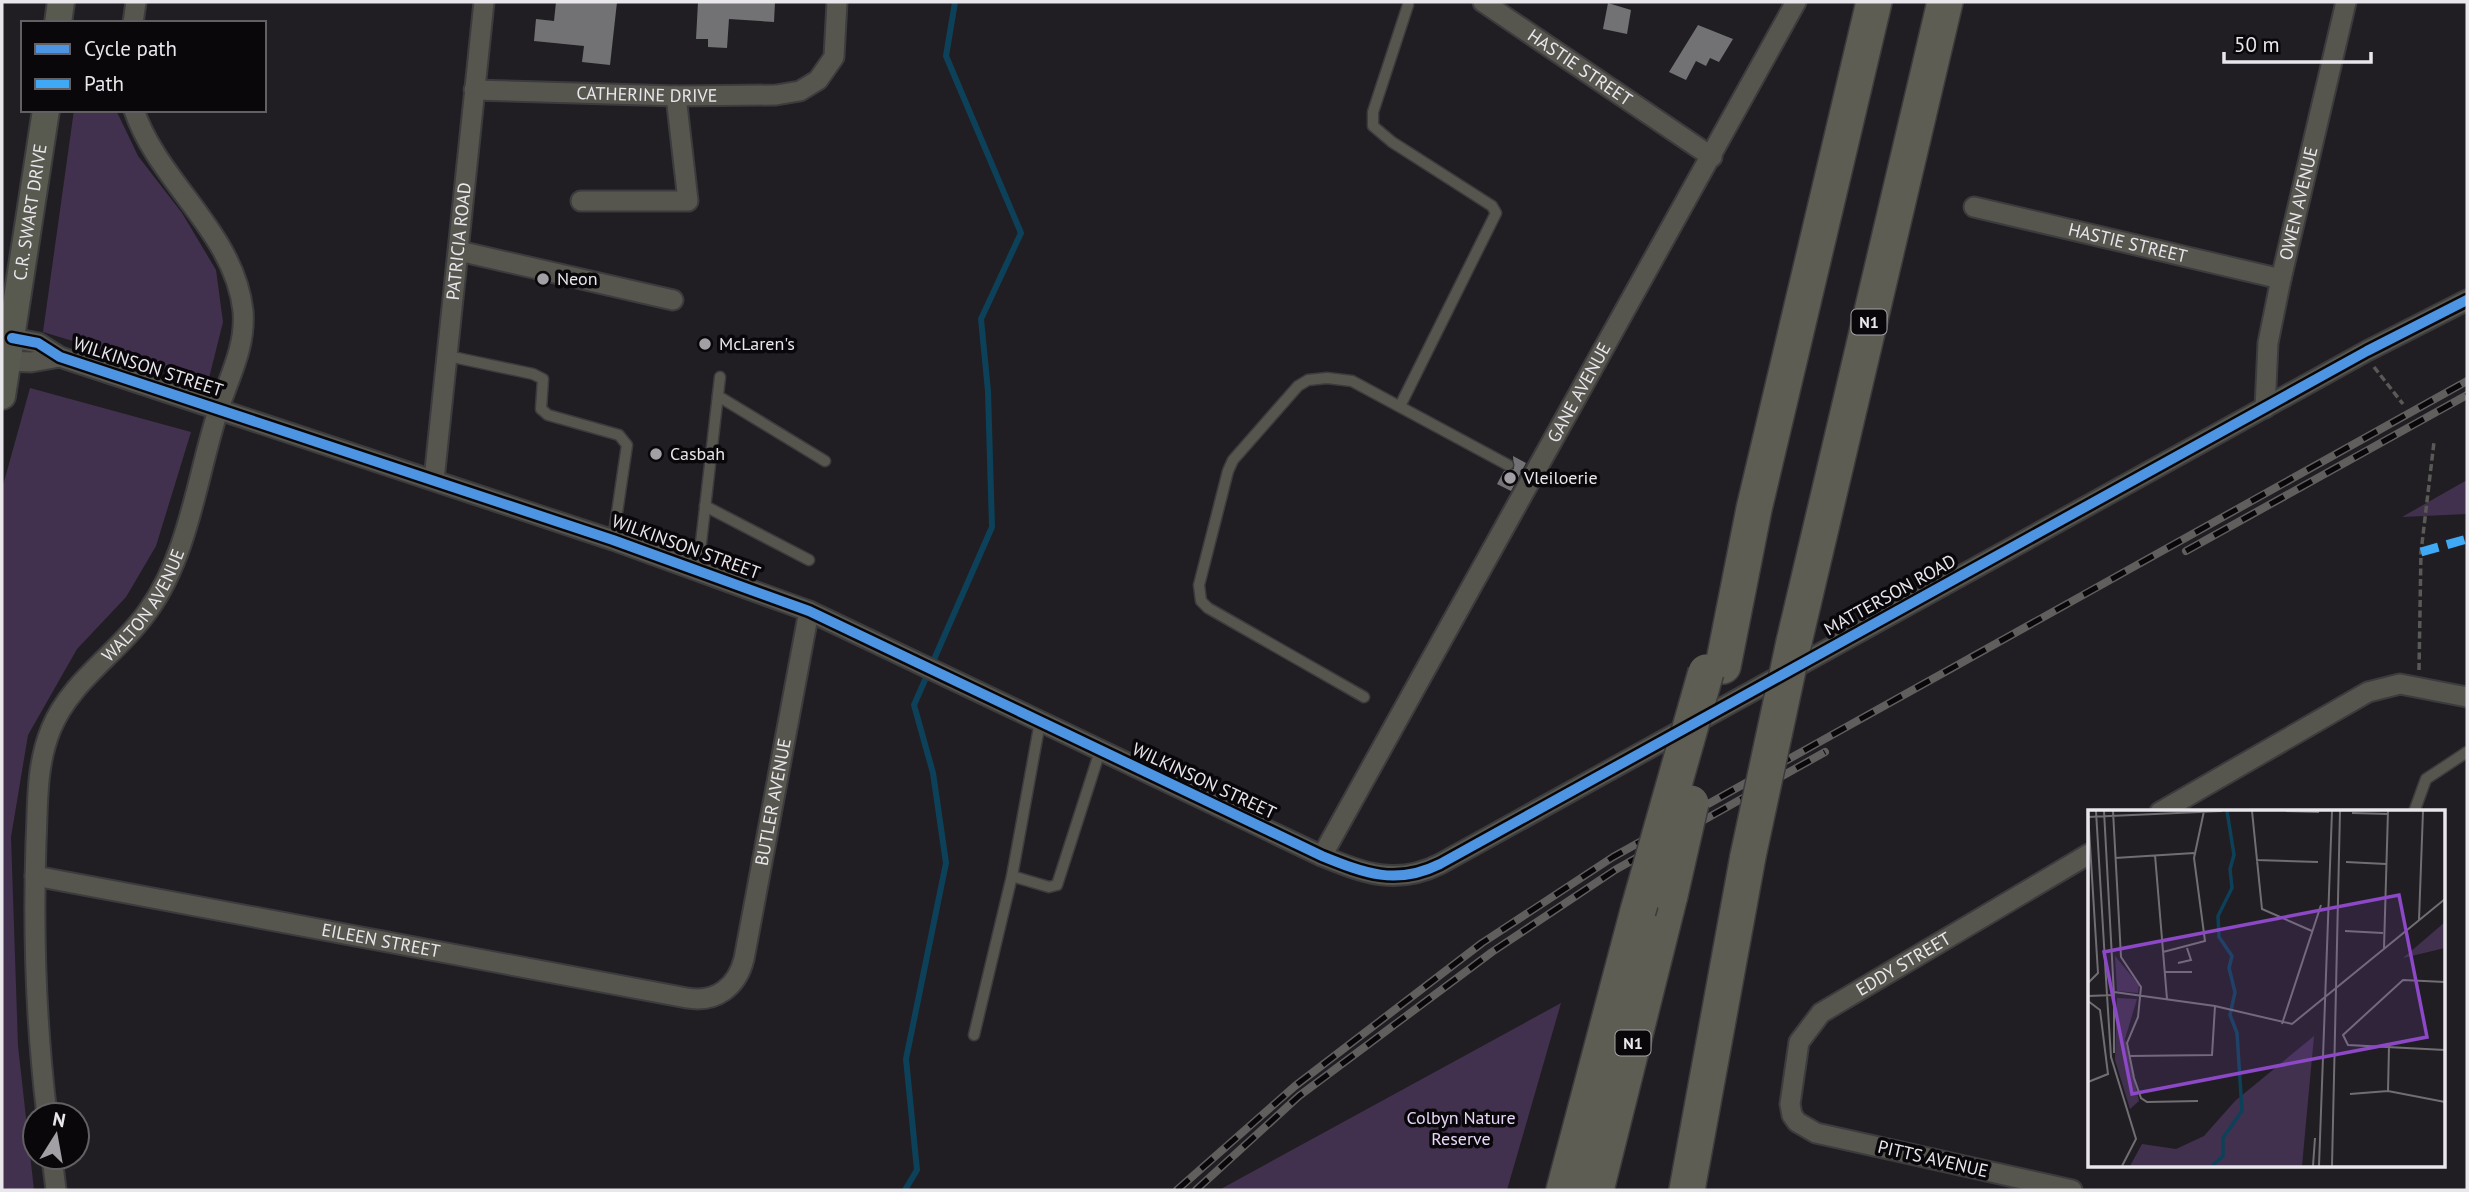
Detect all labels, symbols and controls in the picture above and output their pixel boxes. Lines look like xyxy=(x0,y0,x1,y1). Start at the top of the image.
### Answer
legend xyxy=(21,21,266,112)
scale bar xyxy=(2224,21,2371,65)
street label: HASTIE STREET xyxy=(1523,24,1637,111)
text: 50 m xyxy=(2234,31,2280,58)
text: Cycle path xyxy=(84,35,177,62)
text: Path xyxy=(84,70,124,97)
street label: CATHERINE DRIVE xyxy=(576,81,718,107)
street label: C.R. SWART DRIVE xyxy=(8,142,52,282)
street label: OWEN AVENUE xyxy=(2274,144,2323,262)
street label: PATRICIA ROAD xyxy=(441,181,476,301)
street label: HASTIE STREET xyxy=(2066,218,2190,268)
place label: Neon xyxy=(557,267,598,290)
marker: Neon xyxy=(535,271,551,287)
road number: N1 xyxy=(1852,310,1886,334)
street label: WILKINSON STREET xyxy=(70,331,226,402)
place label: McLaren's xyxy=(719,332,795,355)
marker: McLaren's xyxy=(697,336,713,352)
street label: GANE AVENUE xyxy=(1542,338,1616,446)
place label: Casbah xyxy=(670,442,725,465)
marker: Casbah xyxy=(648,446,664,462)
place label: Vleiloerie xyxy=(1523,466,1598,489)
marker: Vleiloerie xyxy=(1502,470,1518,486)
street label: WILKINSON STREET xyxy=(609,509,763,584)
street label: WALTON AVENUE xyxy=(97,546,189,666)
street label: MATTERSON ROAD xyxy=(1820,549,1960,640)
street label: BUTLER AVENUE xyxy=(750,736,796,868)
street label: WILKINSON STREET xyxy=(1129,737,1280,824)
inset map xyxy=(2088,810,2444,1168)
street label: EILEEN STREET xyxy=(320,918,442,963)
street label: EDDY STREET xyxy=(1852,927,1955,1001)
road number: N1 xyxy=(1616,1030,1650,1056)
north arrow xyxy=(21,1101,91,1171)
text: N xyxy=(51,1106,68,1132)
park label: Colbyn Nature Reserve xyxy=(1406,1106,1516,1150)
street label: PITTS AVENUE xyxy=(1876,1135,1991,1182)

